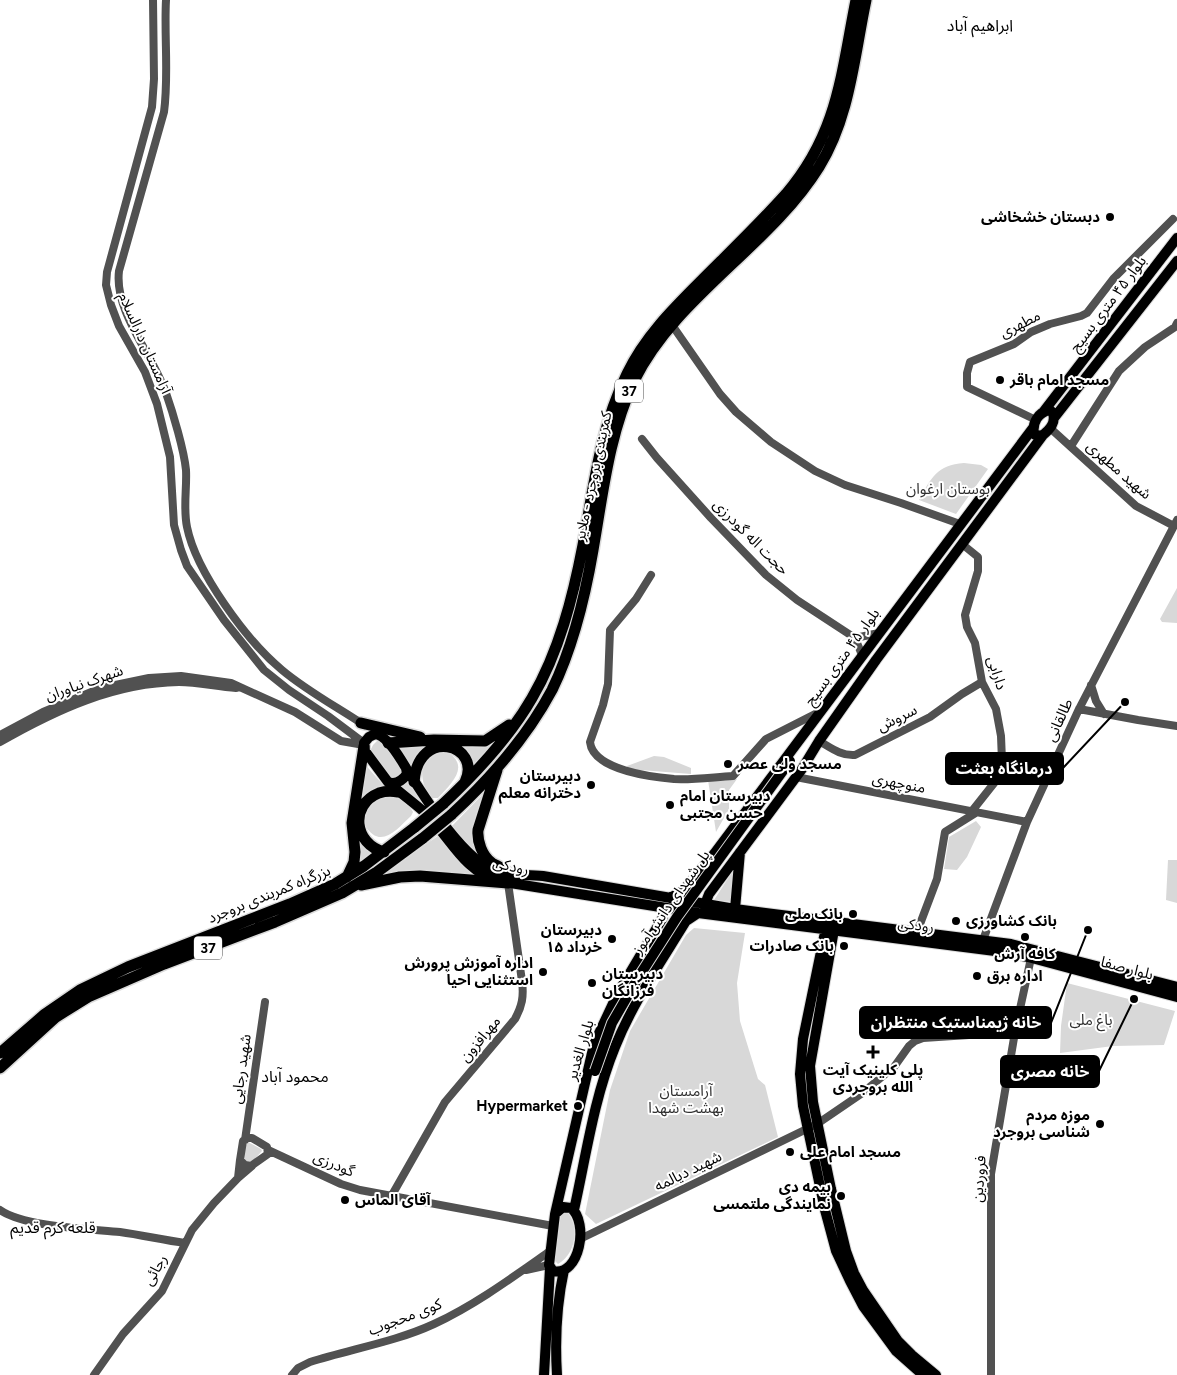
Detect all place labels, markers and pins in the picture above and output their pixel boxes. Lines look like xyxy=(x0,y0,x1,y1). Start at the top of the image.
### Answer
place label: دبستان خشخاشی xyxy=(981,208,1100,226)
marker: دبستان خشخاشی xyxy=(1104,211,1116,223)
place label: مسجد امام باقر xyxy=(1009,371,1109,391)
marker: مسجد امام باقر xyxy=(994,374,1006,386)
callout: درمانگاه بعثت xyxy=(946,753,1063,784)
place label: مسجد ولی عصر xyxy=(737,755,842,773)
marker: مسجد ولی عصر xyxy=(722,758,734,770)
place label: دبیرستان دخترانه معلم xyxy=(498,767,581,804)
marker: دبیرستان دخترانه معلم xyxy=(585,779,597,791)
place label: دبیرستان امام حسن مجتبی xyxy=(680,787,771,822)
marker: دبیرستان امام حسن مجتبی xyxy=(664,799,676,811)
place label: بانک ملی xyxy=(785,905,843,923)
marker: بانک ملی xyxy=(847,908,859,920)
place label: بانک کشاورزی xyxy=(966,912,1057,930)
marker: بانک کشاورزی xyxy=(950,915,962,927)
place label: دبیرستان ۱۵ خرداد xyxy=(541,921,603,956)
marker: کافه آرش xyxy=(1019,931,1031,943)
marker: دبیرستان ۱۵ خرداد xyxy=(606,933,618,945)
place label: بانک صادرات xyxy=(750,937,834,955)
marker: بانک صادرات xyxy=(838,940,850,952)
place label: کافه آرش xyxy=(994,945,1056,963)
place label: اداره آموزش پرورش استثنایی احیا xyxy=(405,954,533,989)
place label: دبیرستان فرزانگان xyxy=(602,965,663,1000)
marker: اداره آموزش پرورش استثنایی احیا xyxy=(537,966,549,978)
place label: اداره برق xyxy=(987,967,1043,985)
marker: اداره برق xyxy=(971,970,983,982)
marker: دبیرستان فرزانگان xyxy=(586,977,598,989)
callout: خانه ژیمناستیک منتظران xyxy=(860,1007,1051,1038)
marker: پلی کلینیک آیت الله بروجردی xyxy=(866,1045,880,1059)
callout: خانه مصری xyxy=(1001,1056,1099,1087)
place label: پلی کلینیک آیت الله بروجردی xyxy=(823,1061,923,1096)
place label: Hypermarket xyxy=(476,1097,568,1115)
marker: Hypermarket xyxy=(572,1100,584,1112)
place label: موزه مردم شناسی بروجرد xyxy=(993,1106,1090,1141)
marker: موزه مردم شناسی بروجرد xyxy=(1094,1118,1106,1130)
place label: مسجد امام علی xyxy=(800,1143,901,1163)
marker: مسجد امام علی xyxy=(784,1146,796,1158)
place label: بیمه دی نمایندگی ملتمسی xyxy=(713,1178,831,1213)
marker: بیمه دی نمایندگی ملتمسی xyxy=(835,1190,847,1202)
place label: آقای الماس xyxy=(355,1191,432,1209)
marker: آقای الماس xyxy=(339,1194,351,1206)

